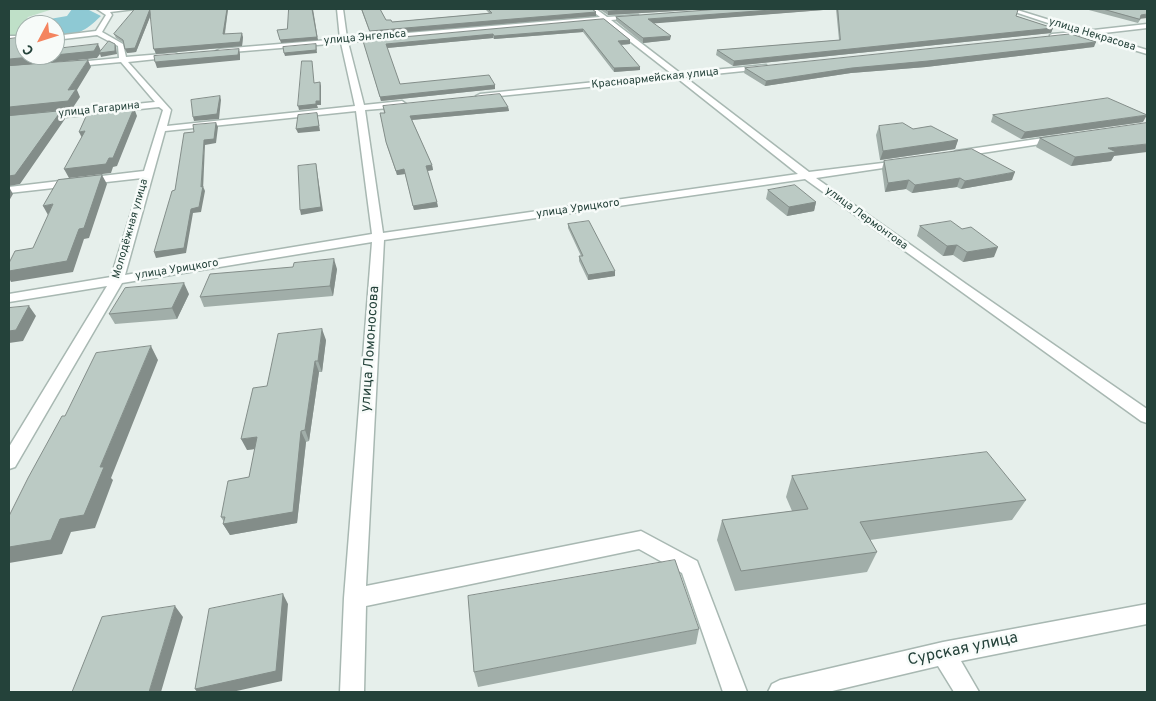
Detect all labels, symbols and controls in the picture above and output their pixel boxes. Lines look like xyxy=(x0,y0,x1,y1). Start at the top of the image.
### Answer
north arrow xyxy=(15,15,65,65)
street label: улица Некрасова xyxy=(1047,16,1137,54)
street label: улица Энгельса xyxy=(323,28,407,48)
text: С xyxy=(20,40,38,58)
street label: Красноармейская улица xyxy=(591,66,719,92)
street label: улица Гагарина xyxy=(58,99,140,121)
street label: Молодёжная улица xyxy=(110,178,152,280)
street label: улица Лермонтова xyxy=(822,185,910,253)
street label: улица Урицкого xyxy=(536,197,620,221)
street label: улица Урицкого xyxy=(134,257,220,283)
street label: улица Ломоносова xyxy=(358,285,384,413)
street label: Сурская улица xyxy=(906,629,1020,671)

